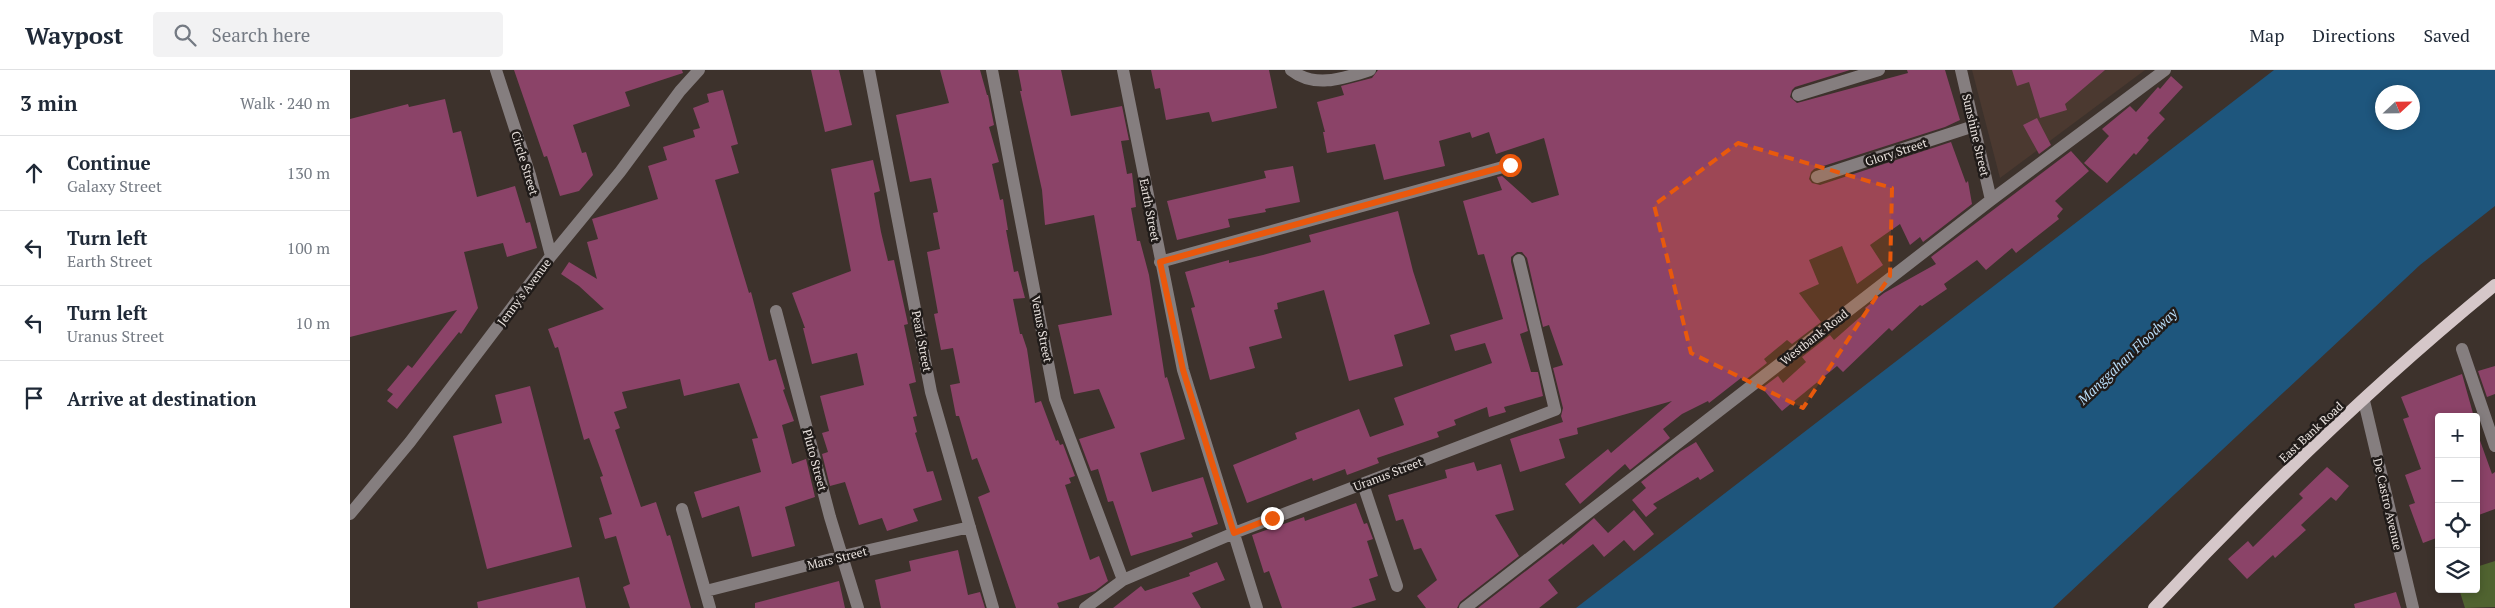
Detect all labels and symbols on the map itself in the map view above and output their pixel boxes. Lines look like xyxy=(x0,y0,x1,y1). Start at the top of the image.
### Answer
north arrow xyxy=(2375,85,2420,130)
street label: Sunshine Street xyxy=(1959,92,1993,178)
street label: Circle Street xyxy=(508,129,542,197)
street label: Glory Street xyxy=(1863,135,1929,169)
route start xyxy=(1499,154,1522,177)
street label: Earth Street xyxy=(1137,177,1164,243)
street label: Jenny's Avenue xyxy=(494,256,554,328)
street label: Venus Street xyxy=(1028,295,1056,364)
water label: Manggahan Floodway xyxy=(2072,303,2181,409)
street label: Westbank Road xyxy=(1777,306,1851,368)
street label: Pearl Street xyxy=(909,309,935,373)
street label: East Bank Road xyxy=(2276,398,2346,465)
street label: Pluto Street xyxy=(800,427,831,493)
street label: Uranus Street xyxy=(1351,454,1425,494)
street label: De Castro Avenue xyxy=(2370,456,2406,552)
route end xyxy=(1261,507,1284,530)
street label: Mars Street xyxy=(805,543,869,573)

